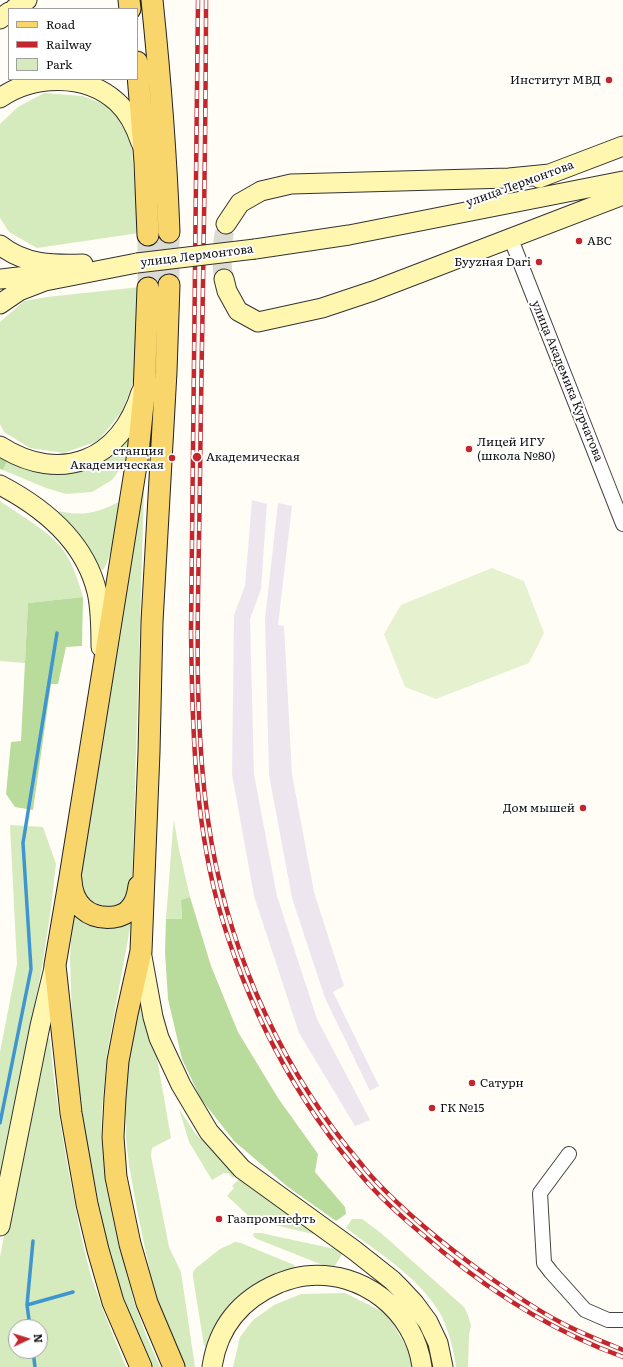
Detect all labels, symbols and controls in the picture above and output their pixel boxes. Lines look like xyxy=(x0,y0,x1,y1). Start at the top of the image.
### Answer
legend xyxy=(8,8,138,80)
text: Road xyxy=(46,15,75,33)
text: Railway xyxy=(46,35,92,53)
text: Park xyxy=(46,55,72,73)
place label: Институт МВД xyxy=(510,73,601,87)
marker: Институт МВД xyxy=(604,75,614,85)
street label: улица Лермонтова xyxy=(464,158,576,210)
place label: ABC xyxy=(587,234,612,248)
marker: ABC xyxy=(574,236,584,246)
street label: улица Лермонтова xyxy=(140,242,254,270)
place label: Бууzная Dari xyxy=(454,255,531,269)
marker: Бууzная Dari xyxy=(534,257,544,267)
street label: улица Академика Курчатова xyxy=(528,298,606,464)
place label: Лицей ИГУ (школа №80) xyxy=(477,435,556,463)
place label: станция Академическая xyxy=(70,444,164,472)
marker: Лицей ИГУ (школа №80) xyxy=(464,444,474,454)
place label: Академическая xyxy=(206,450,300,464)
marker: Академическая xyxy=(191,451,203,463)
marker: станция Академическая xyxy=(167,453,177,463)
place label: Дом мышей xyxy=(503,801,575,815)
marker: Дом мышей xyxy=(578,803,588,813)
place label: Сатурн xyxy=(480,1076,524,1090)
marker: Сатурн xyxy=(467,1078,477,1088)
place label: ГК №15 xyxy=(440,1101,484,1115)
marker: ГК №15 xyxy=(427,1103,437,1113)
place label: Газпромнефть xyxy=(227,1212,315,1226)
marker: Газпромнефть xyxy=(214,1214,224,1224)
north arrow xyxy=(8,1319,48,1359)
text: N xyxy=(31,1333,47,1343)

